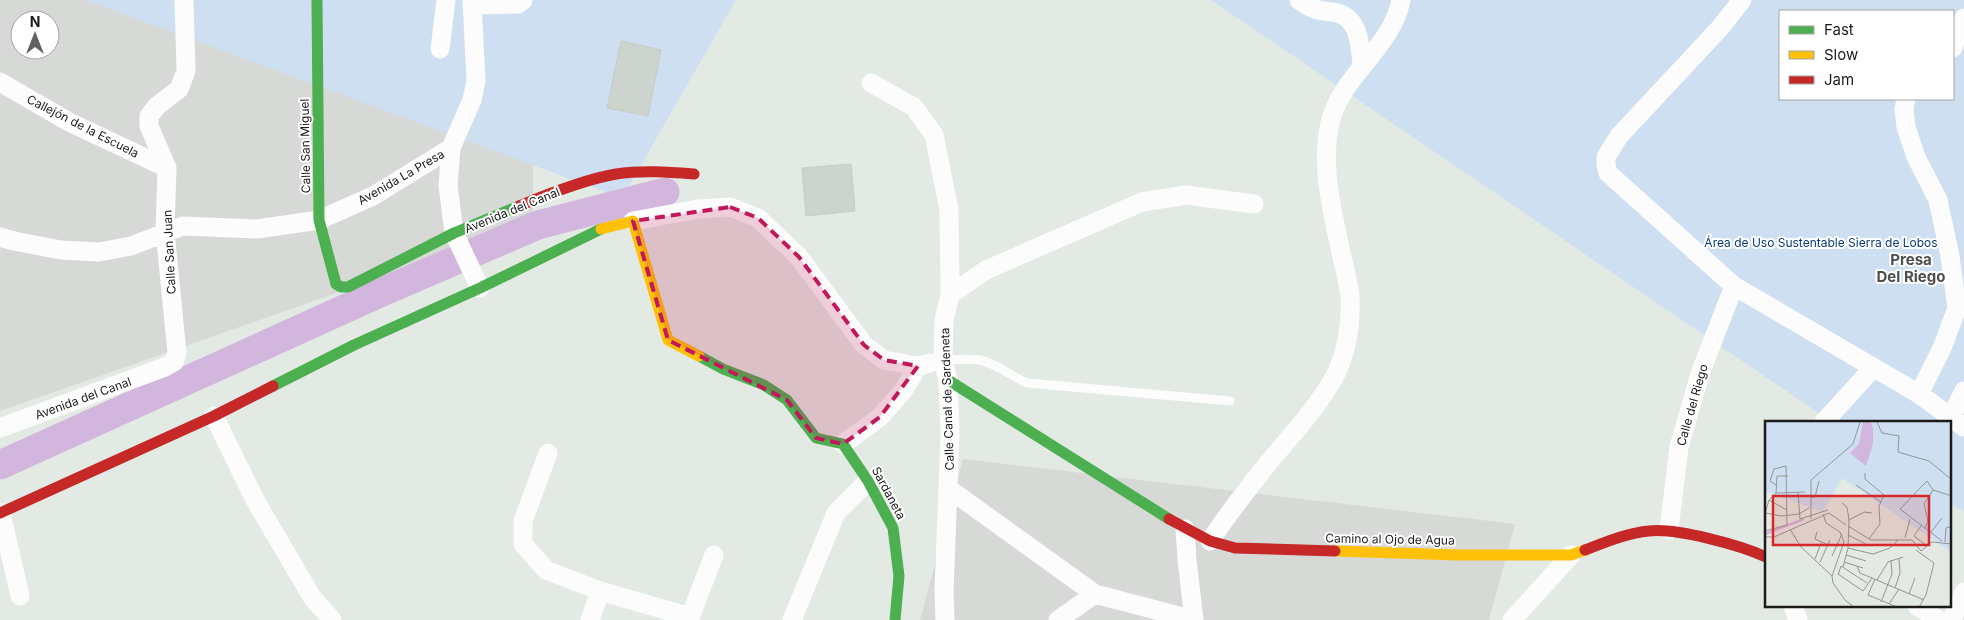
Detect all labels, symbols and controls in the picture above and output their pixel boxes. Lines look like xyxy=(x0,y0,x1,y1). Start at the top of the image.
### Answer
north arrow xyxy=(10,10,60,60)
legend xyxy=(1779,10,1954,100)
text: N xyxy=(30,13,40,30)
text: Fast xyxy=(1824,20,1854,39)
text: Slow xyxy=(1824,45,1858,64)
text: Jam xyxy=(1824,70,1854,89)
street label: Callejón de la Escuela xyxy=(24,91,142,161)
street label: Calle San Miguel xyxy=(297,99,313,193)
street label: Avenida La Presa xyxy=(355,146,447,208)
street label: Avenida del Canal xyxy=(462,184,562,236)
street label: Calle San Juan xyxy=(159,209,179,295)
park label: Área de Uso Sustentable Sierra de Lobos xyxy=(1704,235,1938,250)
district label: Presa Del Riego xyxy=(1877,250,1945,286)
street label: Calle Canal de Sardeneta xyxy=(937,327,957,471)
street label: Calle del Riego xyxy=(1673,362,1711,448)
street label: Avenida del Canal xyxy=(33,374,133,422)
inset map xyxy=(1765,421,1952,608)
street label: Sardaneta xyxy=(869,464,909,522)
street label: Camino al Ojo de Agua xyxy=(1325,530,1455,548)

